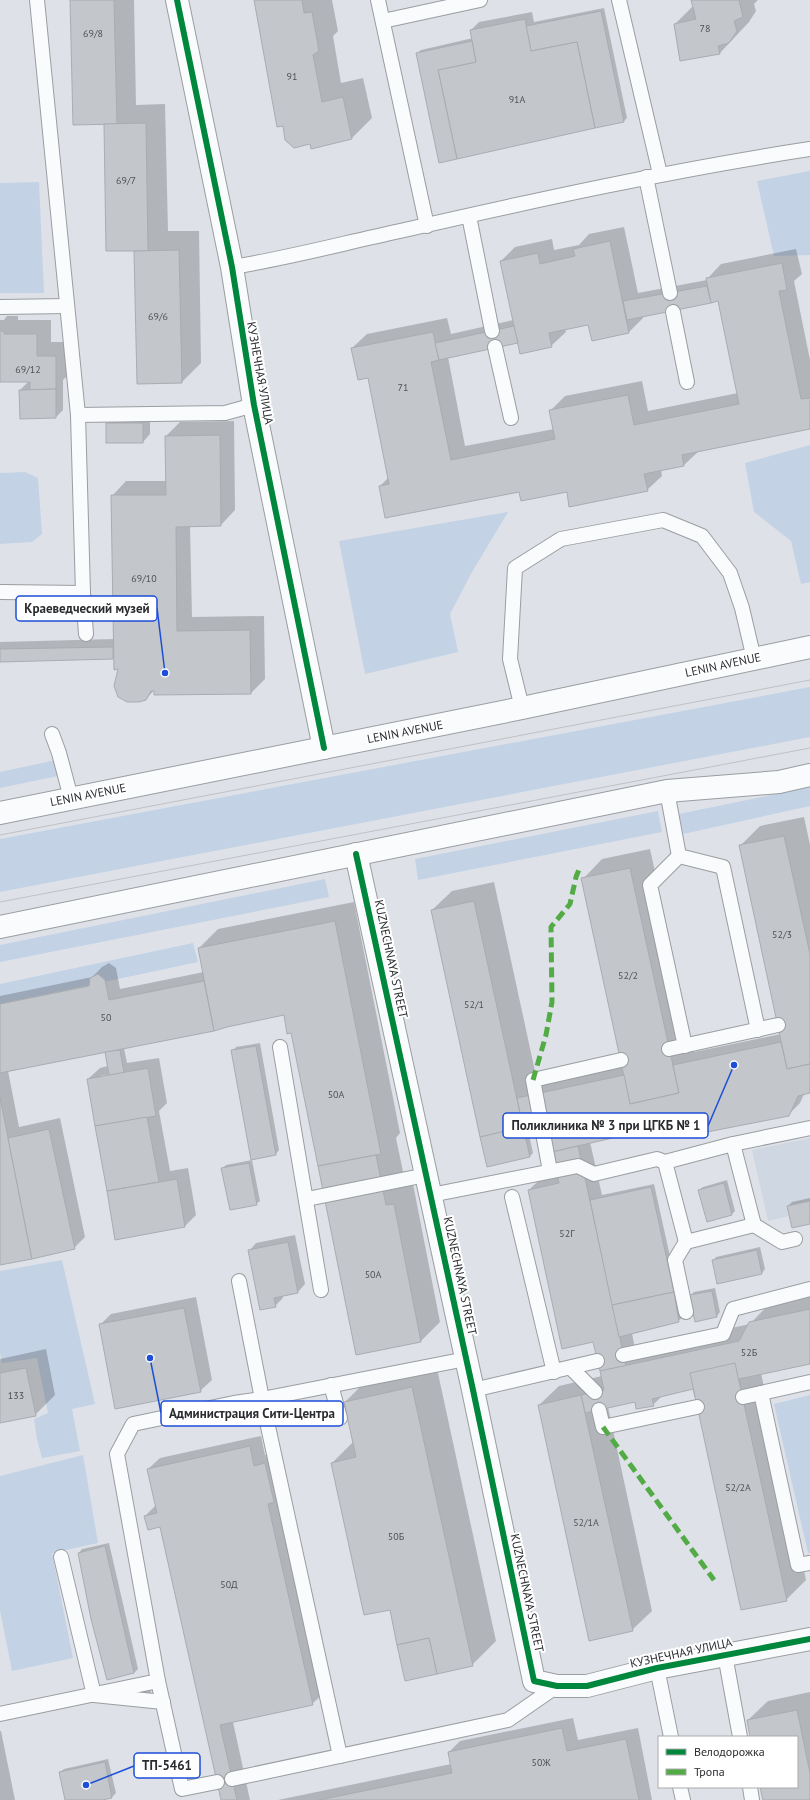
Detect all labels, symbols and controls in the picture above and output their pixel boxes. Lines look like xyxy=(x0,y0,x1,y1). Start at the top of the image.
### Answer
house number: 78 xyxy=(700,22,710,35)
house number: 69/8 xyxy=(83,27,103,40)
house number: 91 xyxy=(287,70,297,83)
house number: 91А xyxy=(509,93,526,106)
house number: 69/7 xyxy=(116,174,136,187)
house number: 69/6 xyxy=(148,310,168,323)
street label: КУЗНЕЧНАЯ УЛИЦА xyxy=(244,320,277,426)
house number: 69/12 xyxy=(15,363,41,376)
house number: 71 xyxy=(398,381,408,394)
house number: 69/10 xyxy=(131,572,157,585)
callout: Краеведческий музей xyxy=(16,596,157,621)
text: Краеведческий музей xyxy=(24,600,150,617)
street label: LENIN AVENUE xyxy=(684,649,762,680)
street label: LENIN AVENUE xyxy=(366,717,444,746)
street label: LENIN AVENUE xyxy=(49,780,127,809)
street label: KUZNECHNAYA STREET xyxy=(372,898,411,1020)
house number: 52/3 xyxy=(772,928,792,941)
house number: 52/2 xyxy=(618,969,638,982)
house number: 52/1 xyxy=(464,998,484,1011)
house number: 50 xyxy=(101,1011,112,1024)
house number: 50А xyxy=(328,1088,345,1101)
callout: Поликлиника № 3 при ЦГКБ № 1 xyxy=(503,1113,708,1138)
text: Поликлиника № 3 при ЦГКБ № 1 xyxy=(512,1117,700,1134)
street label: KUZNECHNAYA STREET xyxy=(441,1215,480,1337)
house number: 52Г xyxy=(559,1227,575,1240)
house number: 50А xyxy=(365,1268,382,1281)
house number: 52Б xyxy=(741,1346,758,1359)
house number: 133 xyxy=(8,1389,24,1402)
callout: Администрация Сити-Центра xyxy=(161,1401,343,1426)
text: Администрация Сити-Центра xyxy=(169,1405,335,1422)
house number: 52/2А xyxy=(725,1481,751,1494)
house number: 52/1А xyxy=(573,1516,599,1529)
house number: 50Б xyxy=(388,1530,405,1543)
street label: KUZNECHNAYA STREET xyxy=(508,1532,547,1654)
house number: 50Д xyxy=(220,1578,238,1591)
street label: КУЗНЕЧНАЯ УЛИЦА xyxy=(628,1634,733,1671)
legend xyxy=(658,1736,798,1788)
text: Велодорожка xyxy=(694,1744,765,1759)
callout: ТП-5461 xyxy=(134,1753,200,1778)
house number: 50Ж xyxy=(532,1756,551,1769)
text: ТП-5461 xyxy=(142,1757,192,1774)
text: Тропа xyxy=(694,1764,725,1779)

